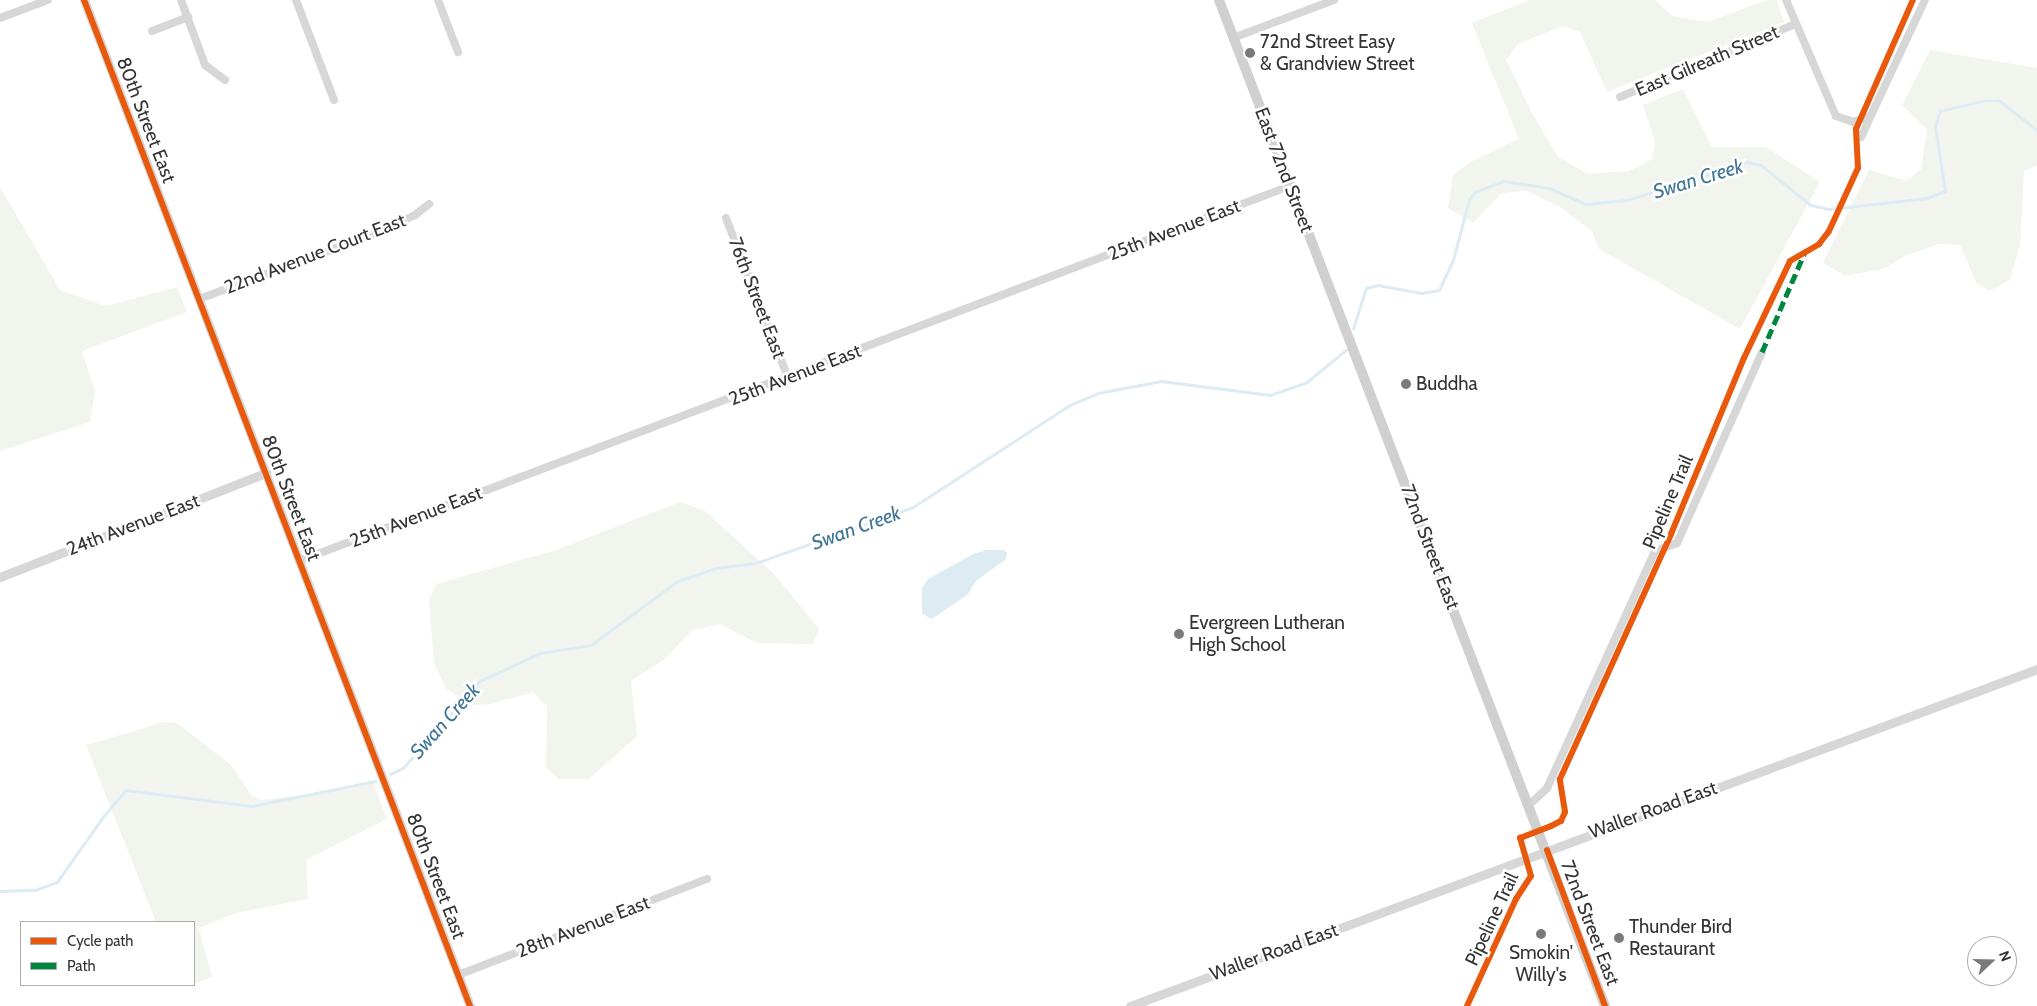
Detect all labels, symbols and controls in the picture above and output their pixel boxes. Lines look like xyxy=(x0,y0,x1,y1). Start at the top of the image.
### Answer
street label: East Gilreath Street xyxy=(1632,21,1782,101)
place label: 72nd Street Easy & Grandview Street xyxy=(1260,31,1415,75)
marker: 72nd Street Easy & Grandview Street xyxy=(1244,47,1256,59)
street label: 80th Street East xyxy=(112,54,180,186)
street label: East 72nd Street xyxy=(1250,104,1318,236)
water label: Swan Creek xyxy=(1650,154,1746,204)
street label: 25th Avenue East xyxy=(1105,194,1243,266)
street label: 22nd Avenue Court East xyxy=(221,209,409,299)
street label: 76th Street East xyxy=(723,234,791,362)
street label: 25th Avenue East xyxy=(726,339,864,411)
place label: Buddha xyxy=(1416,373,1478,395)
marker: Buddha xyxy=(1400,378,1412,390)
street label: 80th Street East xyxy=(257,432,325,564)
street label: Pipeline Trail xyxy=(1638,451,1698,553)
street label: 25th Avenue East xyxy=(347,481,485,553)
street label: 72nd Street East xyxy=(1396,481,1464,613)
street label: 24th Avenue East xyxy=(63,489,203,561)
water label: Swan Creek xyxy=(808,501,904,555)
place label: Evergreen Lutheran High School xyxy=(1189,612,1345,656)
marker: Evergreen Lutheran High School xyxy=(1173,628,1185,640)
water label: Swan Creek xyxy=(405,678,485,764)
street label: Waller Road East xyxy=(1586,776,1720,844)
street label: 80th Street East xyxy=(402,810,470,942)
street label: 72nd Street East xyxy=(1556,857,1624,989)
street label: Pipeline Trail xyxy=(1460,869,1524,969)
street label: 28th Avenue East xyxy=(513,891,653,963)
place label: Thunder Bird Restaurant xyxy=(1629,916,1732,960)
street label: Waller Road East xyxy=(1207,918,1341,986)
legend xyxy=(20,921,195,986)
marker: Smokin' Willy's xyxy=(1535,928,1547,940)
text: Cycle path xyxy=(67,932,133,950)
marker: Thunder Bird Restaurant xyxy=(1613,932,1625,944)
north arrow xyxy=(1967,936,2017,986)
place label: Smokin' Willy's xyxy=(1509,942,1573,986)
text: N xyxy=(1995,948,2015,964)
text: Path xyxy=(67,957,96,975)

